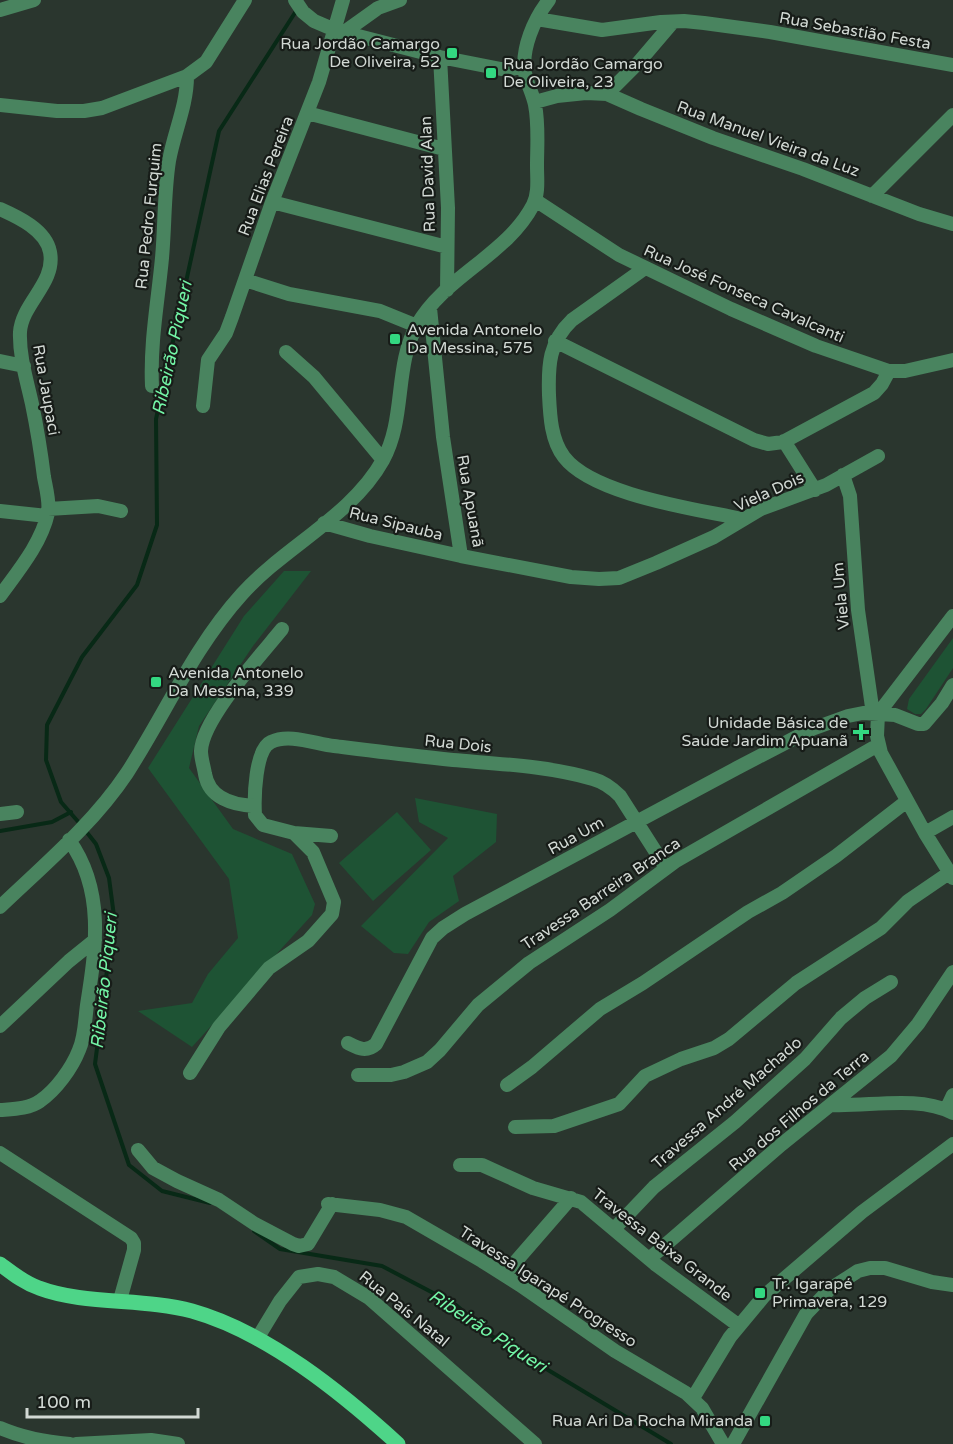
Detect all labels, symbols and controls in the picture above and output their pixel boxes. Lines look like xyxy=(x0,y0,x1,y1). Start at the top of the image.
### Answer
street label: Rua Sebastião Festa xyxy=(778,8,932,54)
place label: Rua Jordão Camargo De Oliveira, 52 xyxy=(280,34,440,72)
marker: Rua Jordão Camargo De Oliveira, 52 xyxy=(445,46,459,60)
place label: Rua Jordão Camargo De Oliveira, 23 xyxy=(503,54,663,92)
marker: Rua Jordão Camargo De Oliveira, 23 xyxy=(484,66,498,80)
street label: Rua Manuel Vieira da Luz xyxy=(674,97,862,181)
street label: Rua Elias Pereira xyxy=(234,113,298,239)
street label: Rua David Alan xyxy=(416,116,440,232)
street label: Rua Pedro Furquim xyxy=(131,142,167,290)
street label: Rua José Fonseca Cavalcanti xyxy=(640,241,848,347)
water label: Ribeirão Piqueri xyxy=(147,277,197,417)
place label: Avenida Antonelo Da Messina, 575 xyxy=(407,320,542,358)
marker: Avenida Antonelo Da Messina, 575 xyxy=(388,332,402,346)
street label: Rua Jaupaci xyxy=(28,343,64,437)
street label: Rua Apuanã xyxy=(452,453,488,549)
street label: Viela Dois xyxy=(731,468,807,516)
street label: Rua Sipauba xyxy=(347,503,445,545)
street label: Viela Um xyxy=(828,561,854,631)
place label: Avenida Antonelo Da Messina, 339 xyxy=(168,663,303,701)
marker: Avenida Antonelo Da Messina, 339 xyxy=(149,675,163,689)
place label: Unidade Básica de Saúde Jardim Apuanã xyxy=(681,713,848,751)
marker: Unidade Básica de Saúde Jardim Apuanã xyxy=(852,723,870,741)
street label: Rua Dois xyxy=(423,731,493,757)
street label: Rua Um xyxy=(545,813,607,859)
street label: Travessa Barreira Branca xyxy=(518,833,684,955)
water label: Ribeirão Piqueri xyxy=(86,910,122,1050)
street label: Travessa André Machado xyxy=(648,1032,806,1174)
street label: Rua dos Filhos da Terra xyxy=(725,1046,873,1176)
street label: Travessa Baixa Grande xyxy=(588,1184,736,1306)
street label: Travessa Igarapé Progresso xyxy=(455,1222,641,1352)
street label: Rua País Natal xyxy=(355,1267,453,1351)
place label: Tr. Igarapé Primavera, 129 xyxy=(772,1274,887,1312)
water label: Ribeirão Piqueri xyxy=(425,1285,553,1379)
marker: Tr. Igarapé Primavera, 129 xyxy=(753,1286,767,1300)
scale bar xyxy=(27,1381,198,1419)
text: 100 m xyxy=(36,1391,91,1413)
place label: Rua Ari Da Rocha Miranda xyxy=(552,1411,753,1431)
marker: Rua Ari Da Rocha Miranda xyxy=(758,1414,772,1428)

